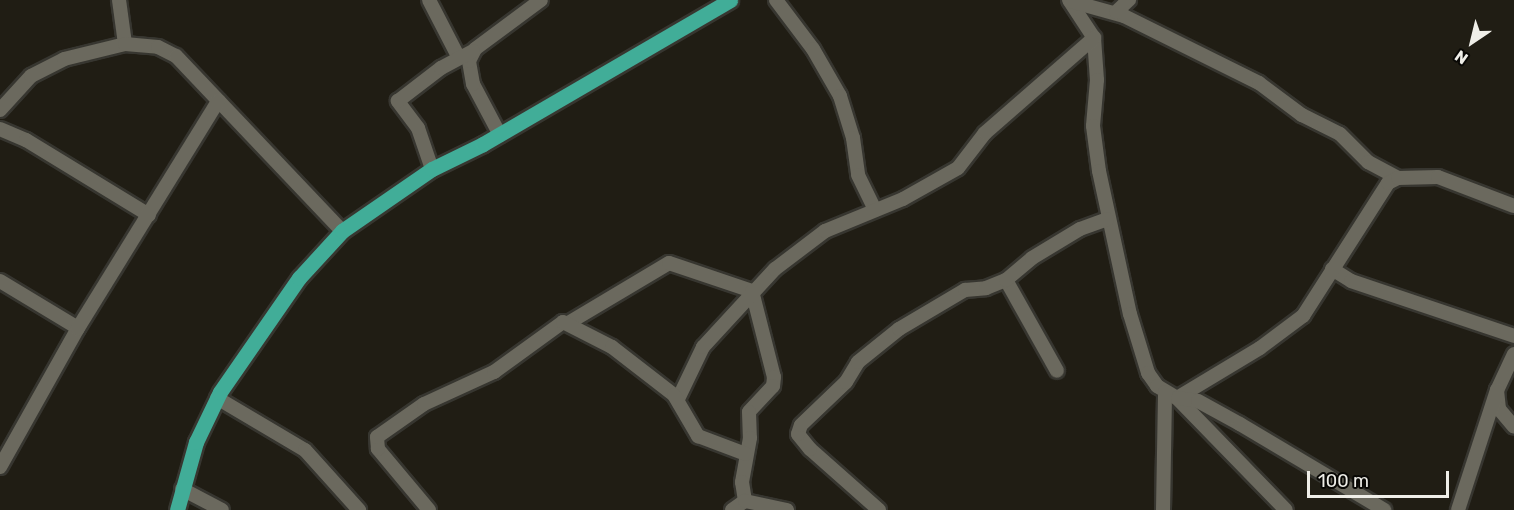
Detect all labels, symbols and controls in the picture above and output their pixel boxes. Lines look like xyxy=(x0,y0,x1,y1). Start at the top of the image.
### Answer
north arrow xyxy=(1442,12,1502,72)
text: N xyxy=(1451,46,1472,68)
scale bar xyxy=(1310,459,1452,497)
text: 100 m xyxy=(1318,470,1369,492)

